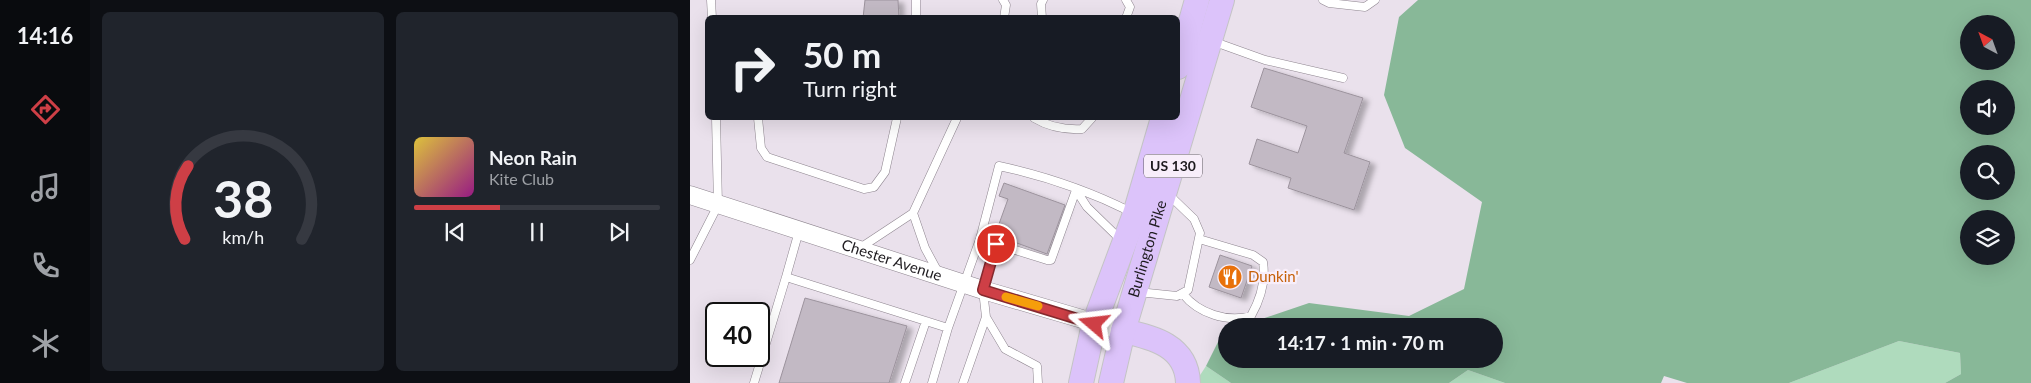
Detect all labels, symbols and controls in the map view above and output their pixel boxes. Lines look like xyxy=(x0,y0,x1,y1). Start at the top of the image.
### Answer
north arrow xyxy=(1960,15,2015,70)
map controls xyxy=(1960,15,2015,265)
text: 14:16 xyxy=(17,22,73,49)
text: 50 m xyxy=(803,33,881,75)
icon: right xyxy=(720,35,785,100)
text: Turn right xyxy=(803,75,897,102)
button: sound xyxy=(1960,80,2015,135)
icon: directions xyxy=(28,92,63,127)
button: search xyxy=(1960,145,2015,200)
text: Neon Rain xyxy=(489,146,577,169)
road number: US 130 xyxy=(1144,154,1202,178)
text: 38 xyxy=(213,167,273,229)
text: Kite Club xyxy=(489,169,554,188)
icon: music xyxy=(28,170,63,205)
street label: Burlington Pike xyxy=(1124,198,1170,299)
button: layers xyxy=(1960,210,2015,265)
icon: previous xyxy=(441,218,469,246)
icon: pause xyxy=(523,218,551,246)
icon: next xyxy=(605,218,633,246)
pin xyxy=(975,223,1017,265)
text: km/h xyxy=(222,226,264,248)
icon: arrive xyxy=(982,230,1010,258)
street label: Chester Avenue xyxy=(840,235,944,284)
icon: phone xyxy=(28,248,63,283)
restaurant icon: Dunkin' xyxy=(1217,264,1243,290)
place label: Dunkin' xyxy=(1248,267,1299,285)
position arrow xyxy=(1067,297,1119,349)
speed limit sign: 40 xyxy=(705,302,770,367)
icon: climate xyxy=(28,326,63,361)
text: 14:17 · 1 min · 70 m xyxy=(1277,331,1444,354)

